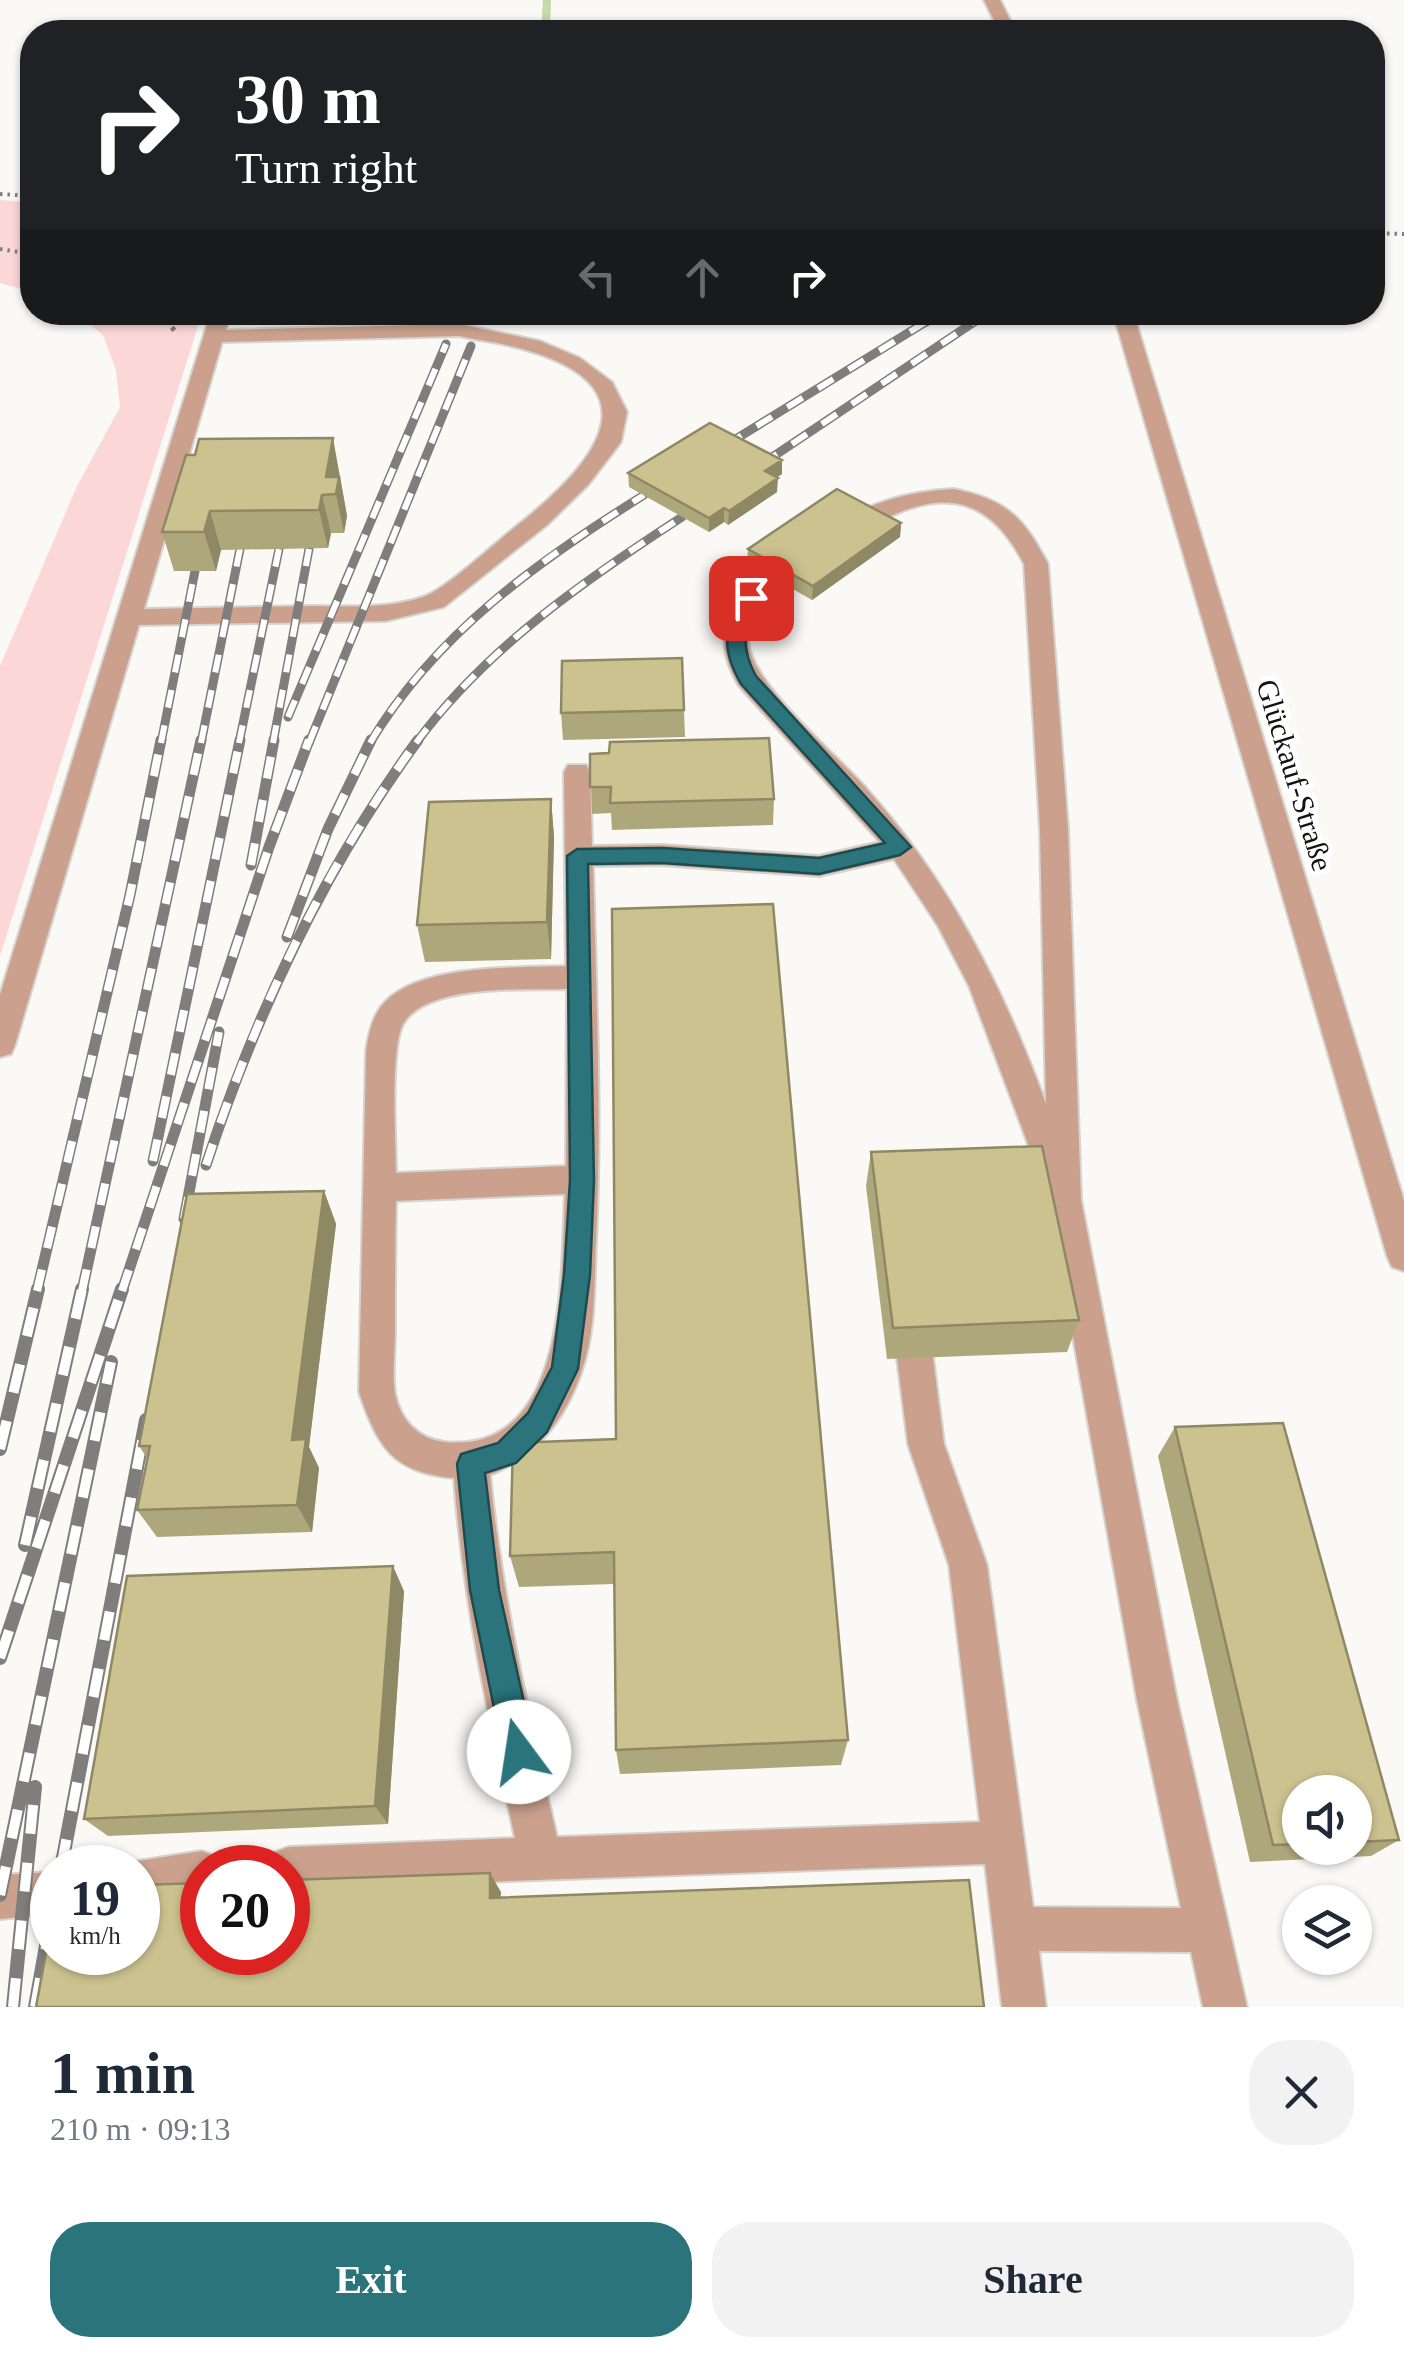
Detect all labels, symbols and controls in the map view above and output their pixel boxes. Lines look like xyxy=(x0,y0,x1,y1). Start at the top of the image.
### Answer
icon: right xyxy=(70,60,200,190)
text: 30 m xyxy=(235,61,381,138)
text: Turn right xyxy=(235,143,417,193)
icon: left xyxy=(570,250,625,305)
icon: ahead xyxy=(675,250,730,305)
icon: right xyxy=(780,250,835,305)
pin xyxy=(709,556,794,641)
icon: arrive xyxy=(724,571,779,626)
street label: Glückauf-Straße xyxy=(1250,675,1340,875)
position arrow xyxy=(467,1700,571,1804)
map controls xyxy=(1282,1775,1372,1975)
button: sound xyxy=(1282,1775,1372,1865)
speed limit sign: 20 xyxy=(180,1845,310,1975)
text: 19 xyxy=(70,1870,120,1926)
button: layers xyxy=(1282,1885,1372,1975)
text: km/h xyxy=(69,1922,121,1949)
text: 1 min xyxy=(50,2040,195,2106)
button: close xyxy=(1249,2040,1354,2145)
text: 210 m · 09:13 xyxy=(50,2111,230,2147)
button: Exit xyxy=(50,2222,692,2337)
button: Share xyxy=(712,2222,1354,2337)

